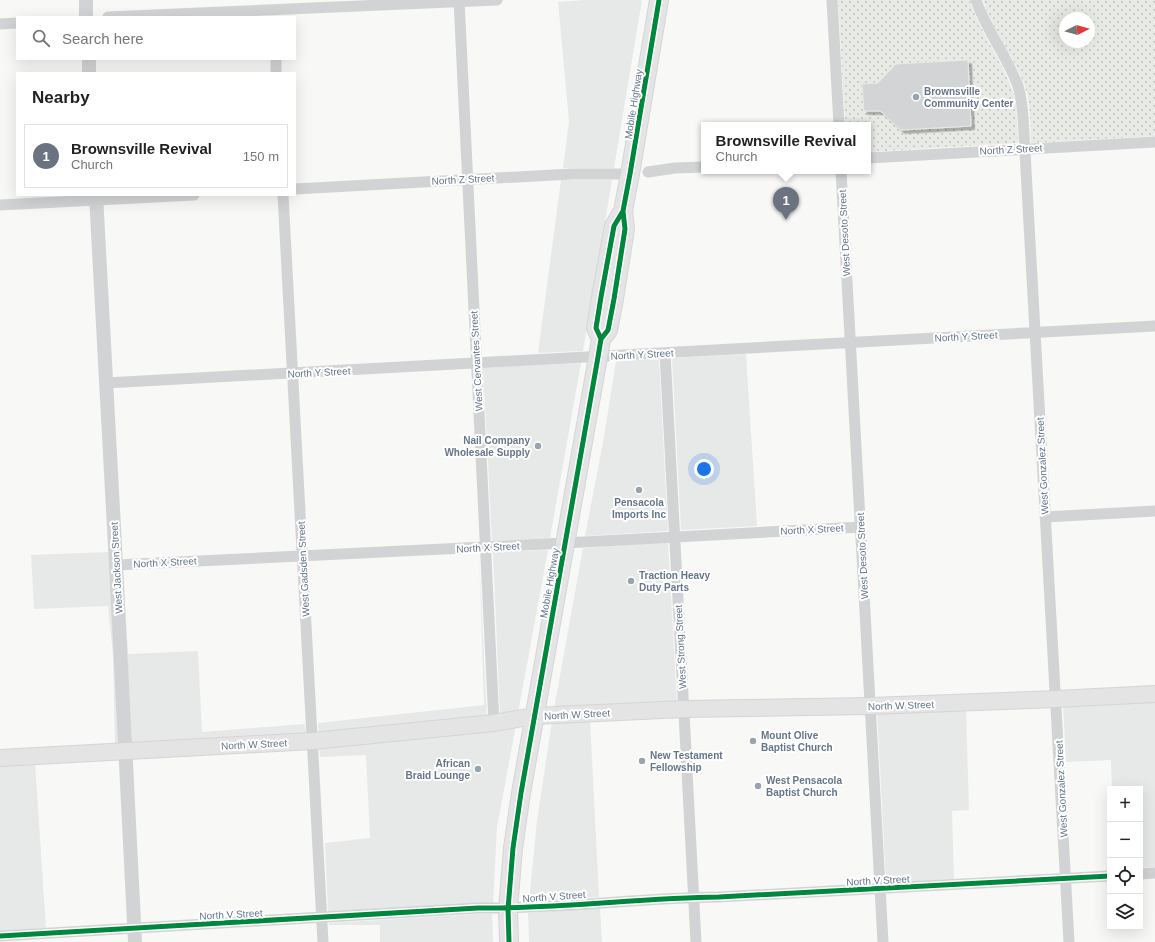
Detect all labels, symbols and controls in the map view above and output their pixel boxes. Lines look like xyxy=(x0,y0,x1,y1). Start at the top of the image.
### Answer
north arrow xyxy=(1059,12,1095,48)
search box xyxy=(16,16,296,60)
icon: search xyxy=(30,27,52,49)
text: Search here xyxy=(62,30,144,47)
street label: Mobile Highway xyxy=(623,68,644,140)
place label: Brownsville Community Center xyxy=(924,86,1014,109)
text: Nearby xyxy=(32,88,90,107)
marker: Brownsville Community Center xyxy=(911,92,921,102)
popup xyxy=(701,122,871,174)
text: Brownsville Revival xyxy=(716,132,856,149)
text: Brownsville Revival xyxy=(71,140,212,157)
street label: North Z Street xyxy=(979,142,1043,157)
text: 1 xyxy=(42,149,50,164)
text: 150 m xyxy=(243,149,279,164)
text: Church xyxy=(716,149,757,164)
text: Church xyxy=(71,157,113,172)
street label: North Z Street xyxy=(431,172,495,187)
pin: 1 xyxy=(773,187,799,220)
street label: West Desoto Street xyxy=(837,189,852,276)
street label: West Cervantes Street xyxy=(468,310,485,411)
street label: North Y Street xyxy=(934,329,998,344)
street label: North Y Street xyxy=(610,347,674,362)
street label: North Y Street xyxy=(287,365,351,380)
street label: West Gonzalez Street xyxy=(1034,417,1051,515)
place label: Nail Company Wholesale Supply xyxy=(444,435,530,458)
marker: Nail Company Wholesale Supply xyxy=(533,441,543,451)
your location xyxy=(694,459,714,479)
marker: Pensacola Imports Inc xyxy=(634,485,644,495)
place label: Pensacola Imports Inc xyxy=(612,497,666,520)
street label: West Desoto Street xyxy=(855,512,870,599)
street label: West Gadsden Street xyxy=(295,521,311,617)
street label: West Jackson Street xyxy=(109,522,124,614)
street label: North X Street xyxy=(780,522,844,537)
street label: North X Street xyxy=(456,540,520,555)
street label: Mobile Highway xyxy=(538,547,561,619)
street label: North X Street xyxy=(133,555,197,570)
place label: Traction Heavy Duty Parts xyxy=(639,570,711,593)
marker: Traction Heavy Duty Parts xyxy=(626,576,636,586)
street label: West Strong Street xyxy=(673,604,688,689)
street label: North W Street xyxy=(868,699,934,712)
street label: North W Street xyxy=(544,707,611,722)
place label: Mount Olive Baptist Church xyxy=(761,730,833,753)
marker: Mount Olive Baptist Church xyxy=(748,736,758,746)
street label: North W Street xyxy=(221,737,288,752)
street label: West Gonzalez Street xyxy=(1053,740,1070,838)
place label: New Testament Fellowship xyxy=(650,750,723,773)
marker: New Testament Fellowship xyxy=(637,756,647,766)
place label: African Braid Lounge xyxy=(406,758,470,781)
marker: African Braid Lounge xyxy=(473,764,483,774)
place label: West Pensacola Baptist Church xyxy=(766,775,842,798)
marker: West Pensacola Baptist Church xyxy=(753,781,763,791)
map controls xyxy=(1107,786,1143,930)
button: + xyxy=(1107,786,1143,822)
button: − xyxy=(1107,822,1143,858)
button: locate xyxy=(1107,858,1143,894)
street label: North V Street xyxy=(846,873,910,888)
street label: North V Street xyxy=(522,889,586,904)
button: layers xyxy=(1107,894,1143,930)
street label: North V Street xyxy=(199,907,263,922)

